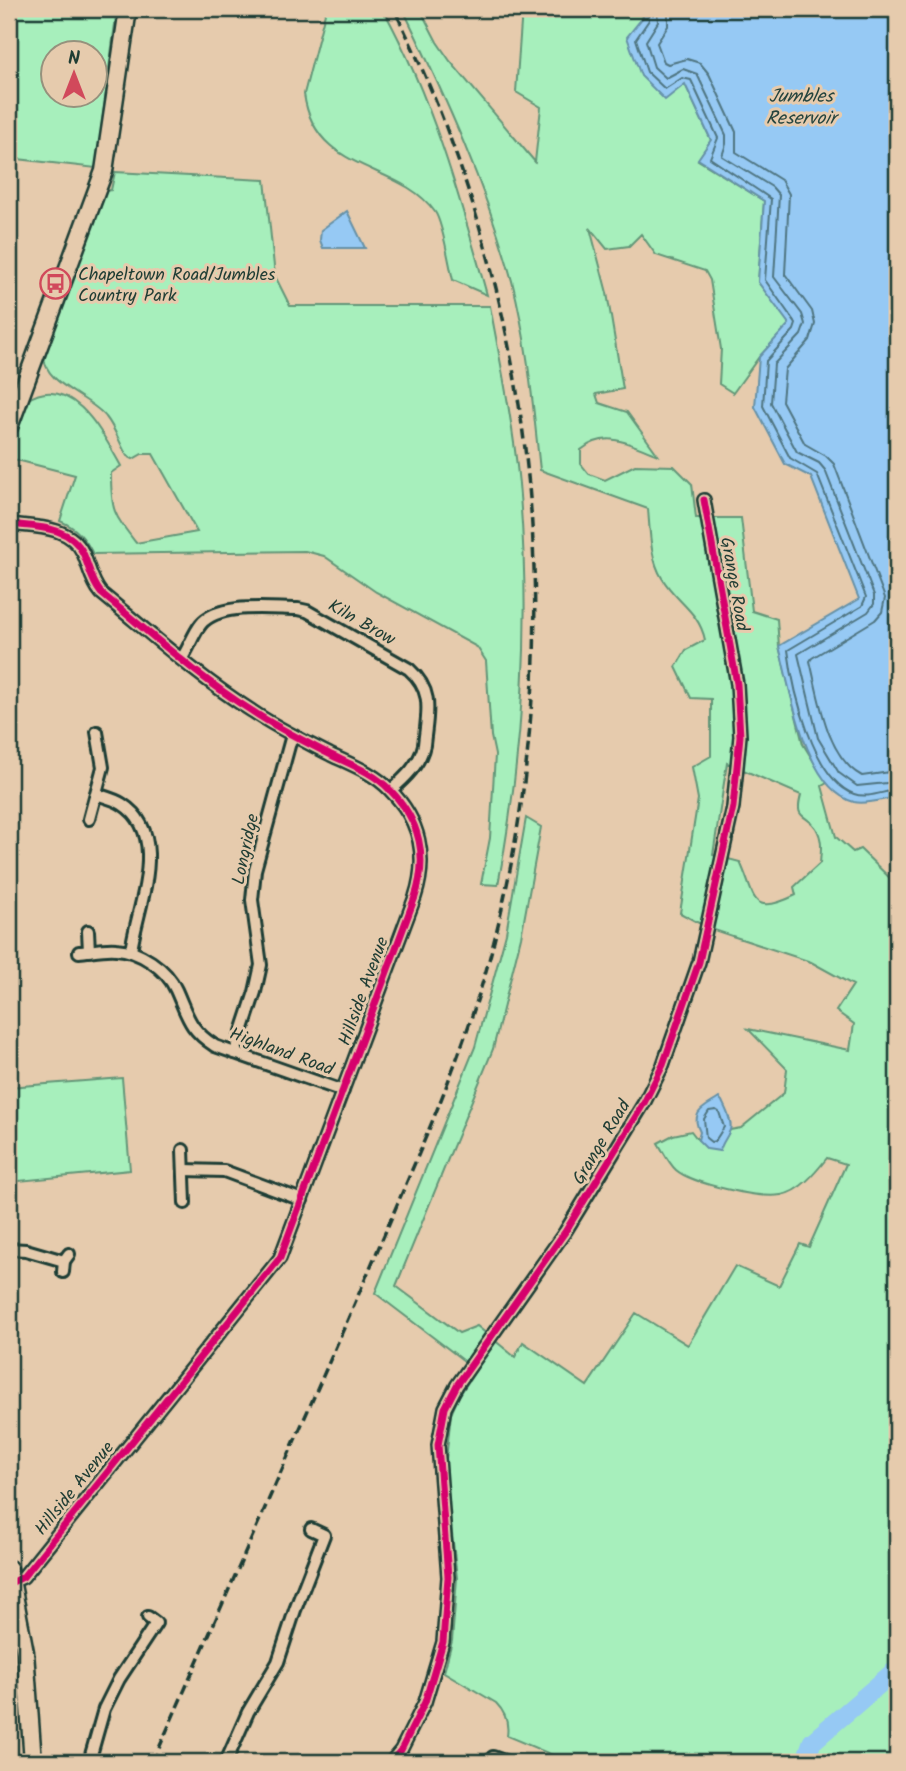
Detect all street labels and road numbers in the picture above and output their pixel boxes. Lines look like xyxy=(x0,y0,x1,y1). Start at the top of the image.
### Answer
street label: Grange Road xyxy=(711,535,756,635)
street label: Kiln Brow xyxy=(322,592,401,655)
street label: Longridge xyxy=(225,811,268,888)
street label: Hillside Avenue xyxy=(331,933,398,1050)
street label: Highland Road xyxy=(225,1020,339,1085)
street label: Grange Road xyxy=(565,1094,640,1191)
street label: Hillside Avenue xyxy=(28,1435,122,1543)

